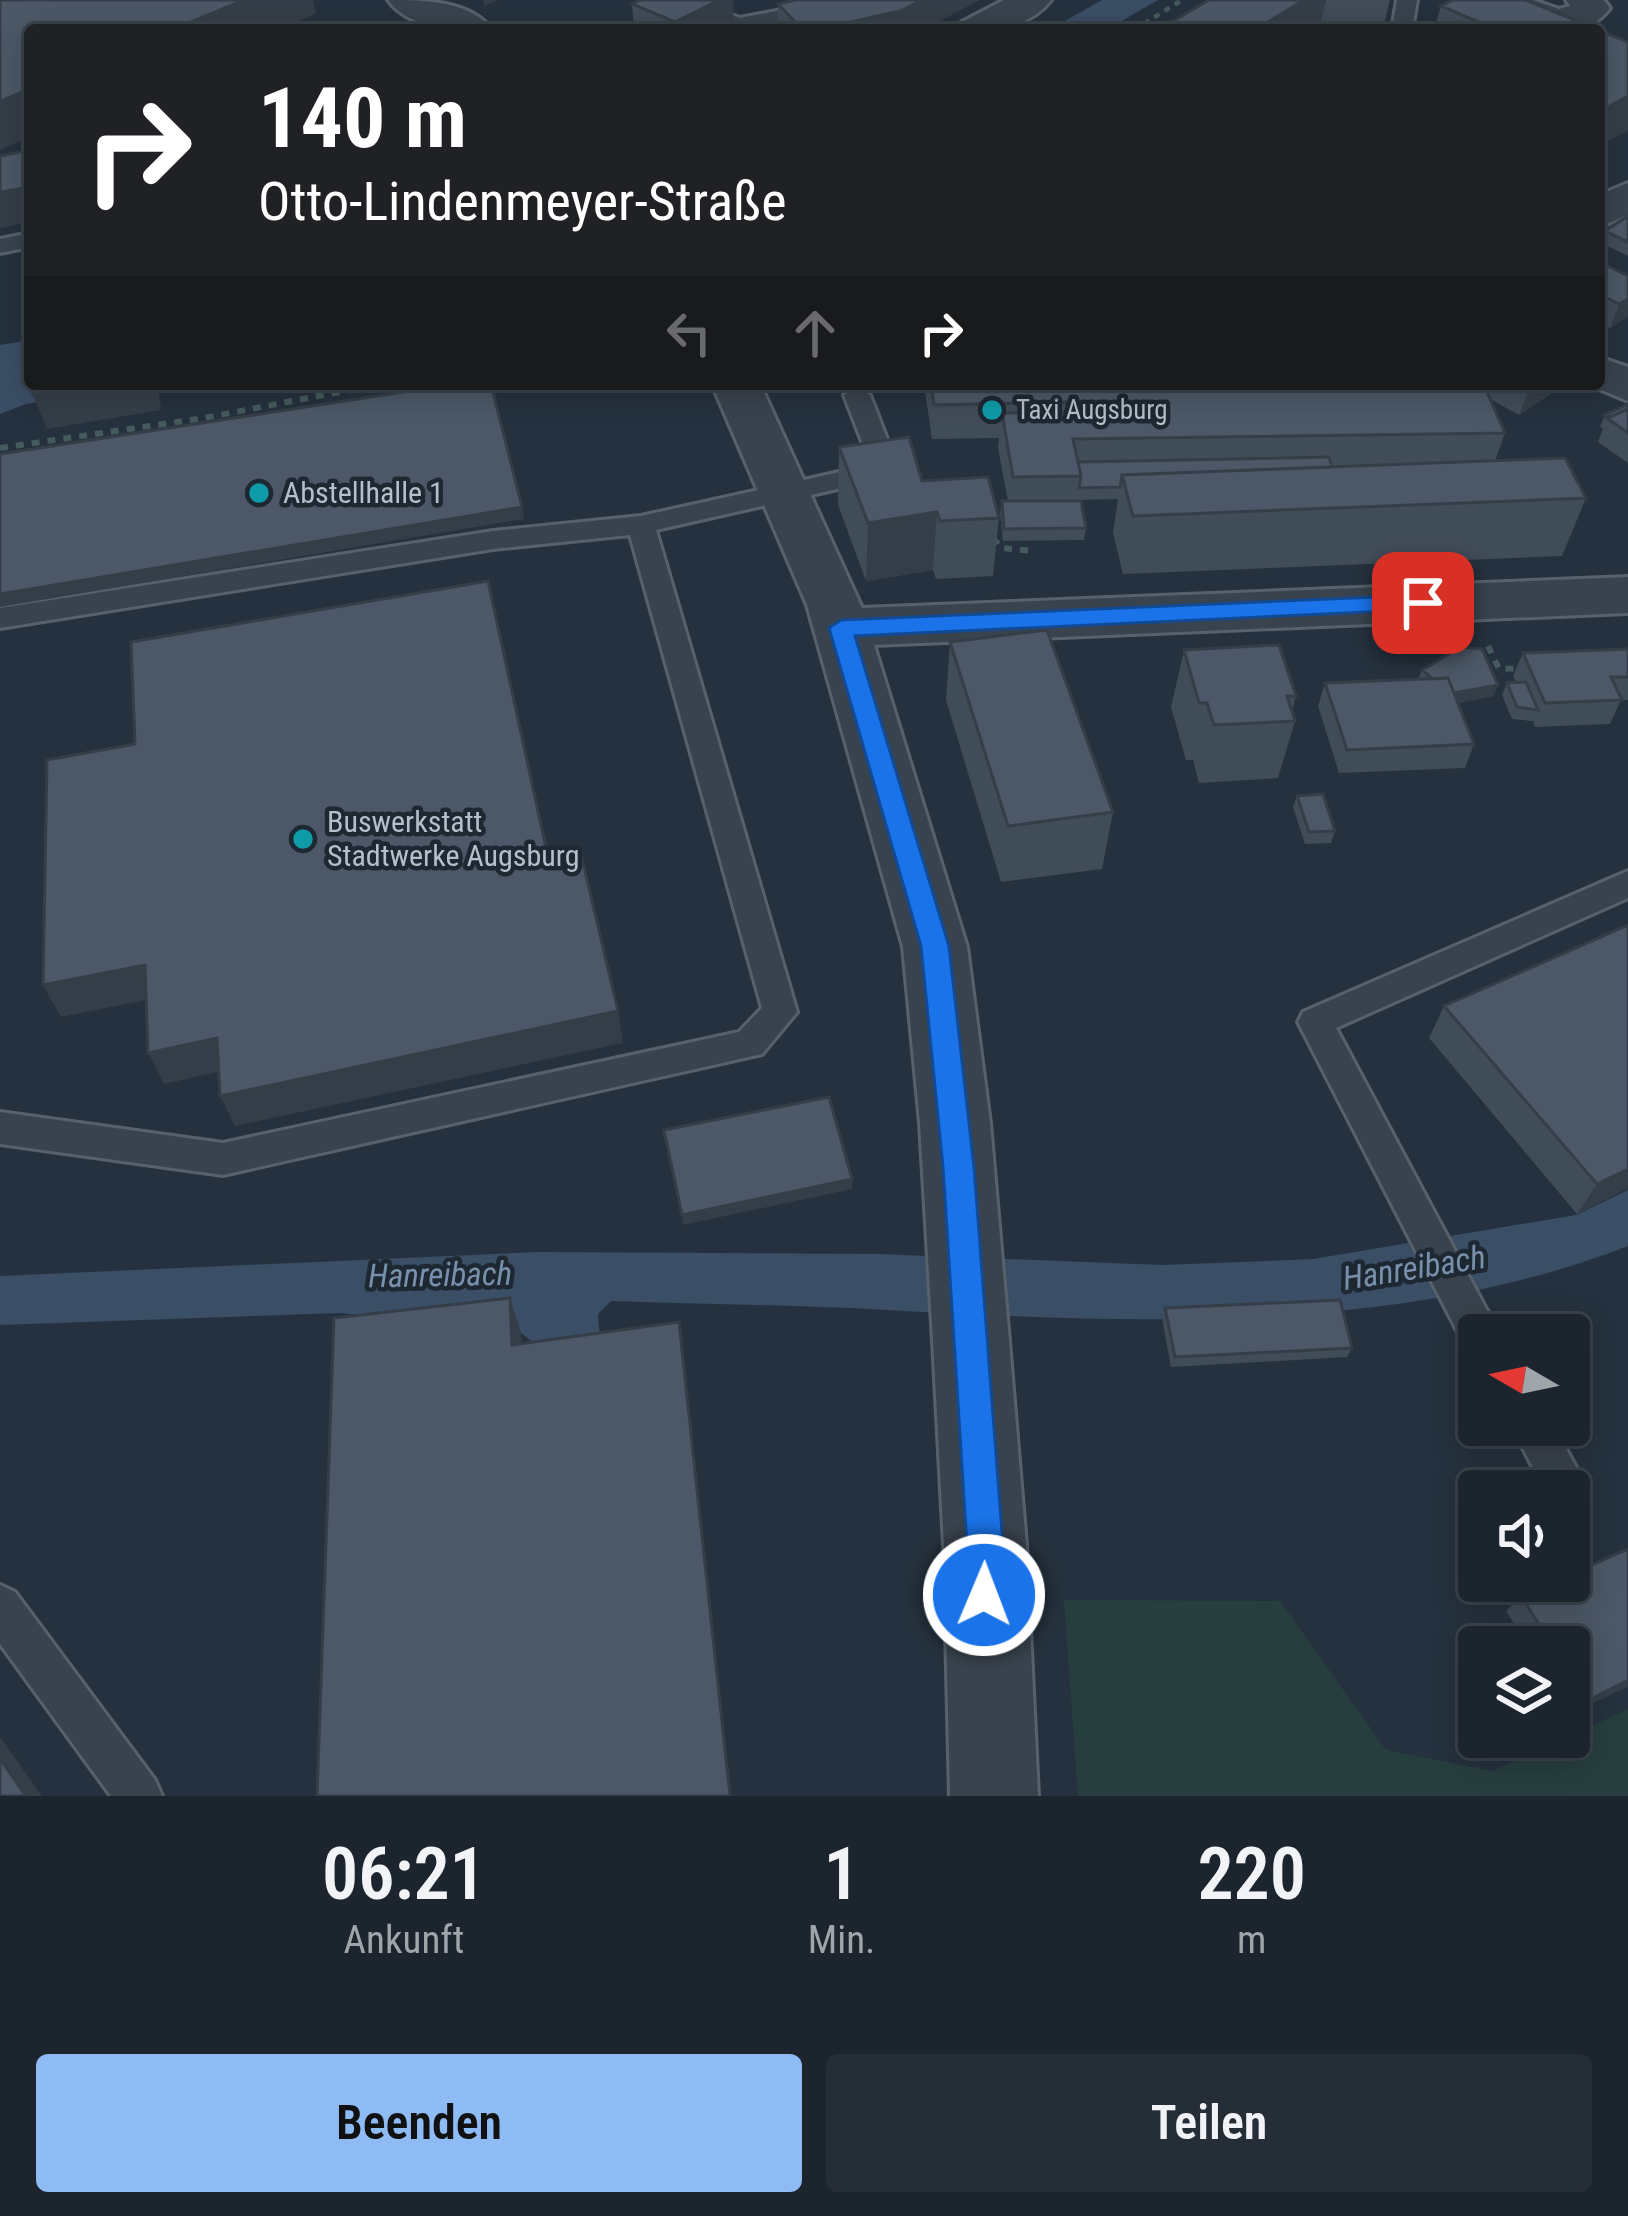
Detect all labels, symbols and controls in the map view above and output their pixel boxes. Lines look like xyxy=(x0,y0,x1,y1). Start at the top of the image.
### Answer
text: 140 m xyxy=(258,69,467,168)
icon: right xyxy=(60,72,216,228)
text: Otto-Lindenmeyer-Straße xyxy=(258,170,787,233)
icon: left xyxy=(656,300,722,366)
icon: ahead xyxy=(782,300,848,366)
icon: right xyxy=(908,300,974,366)
place label: Taxi Augsburg xyxy=(1016,394,1168,426)
marker: Taxi Augsburg xyxy=(979,397,1005,423)
place label: Abstellhalle 1 xyxy=(283,475,444,510)
marker: Abstellhalle 1 xyxy=(246,480,272,506)
pin xyxy=(1372,552,1474,654)
icon: arrive xyxy=(1390,570,1456,636)
place label: Buswerkstatt Stadtwerke Augsburg xyxy=(327,804,580,873)
marker: Buswerkstatt Stadtwerke Augsburg xyxy=(290,826,316,852)
water label: Hanreibach xyxy=(1340,1237,1488,1298)
water label: Hanreibach xyxy=(368,1254,512,1295)
north arrow xyxy=(1458,1314,1590,1446)
map controls xyxy=(1458,1314,1590,1758)
button: sound xyxy=(1458,1470,1590,1602)
position arrow xyxy=(921,1532,1047,1658)
button: layers xyxy=(1458,1626,1590,1758)
text: 06:21 xyxy=(322,1832,486,1917)
text: 1 xyxy=(824,1832,860,1917)
text: 220 xyxy=(1197,1832,1306,1917)
text: Ankunft xyxy=(344,1917,464,1963)
text: Min. xyxy=(808,1917,875,1963)
text: m xyxy=(1237,1917,1266,1963)
button: Beenden xyxy=(36,2054,802,2192)
button: Teilen xyxy=(826,2054,1592,2192)

